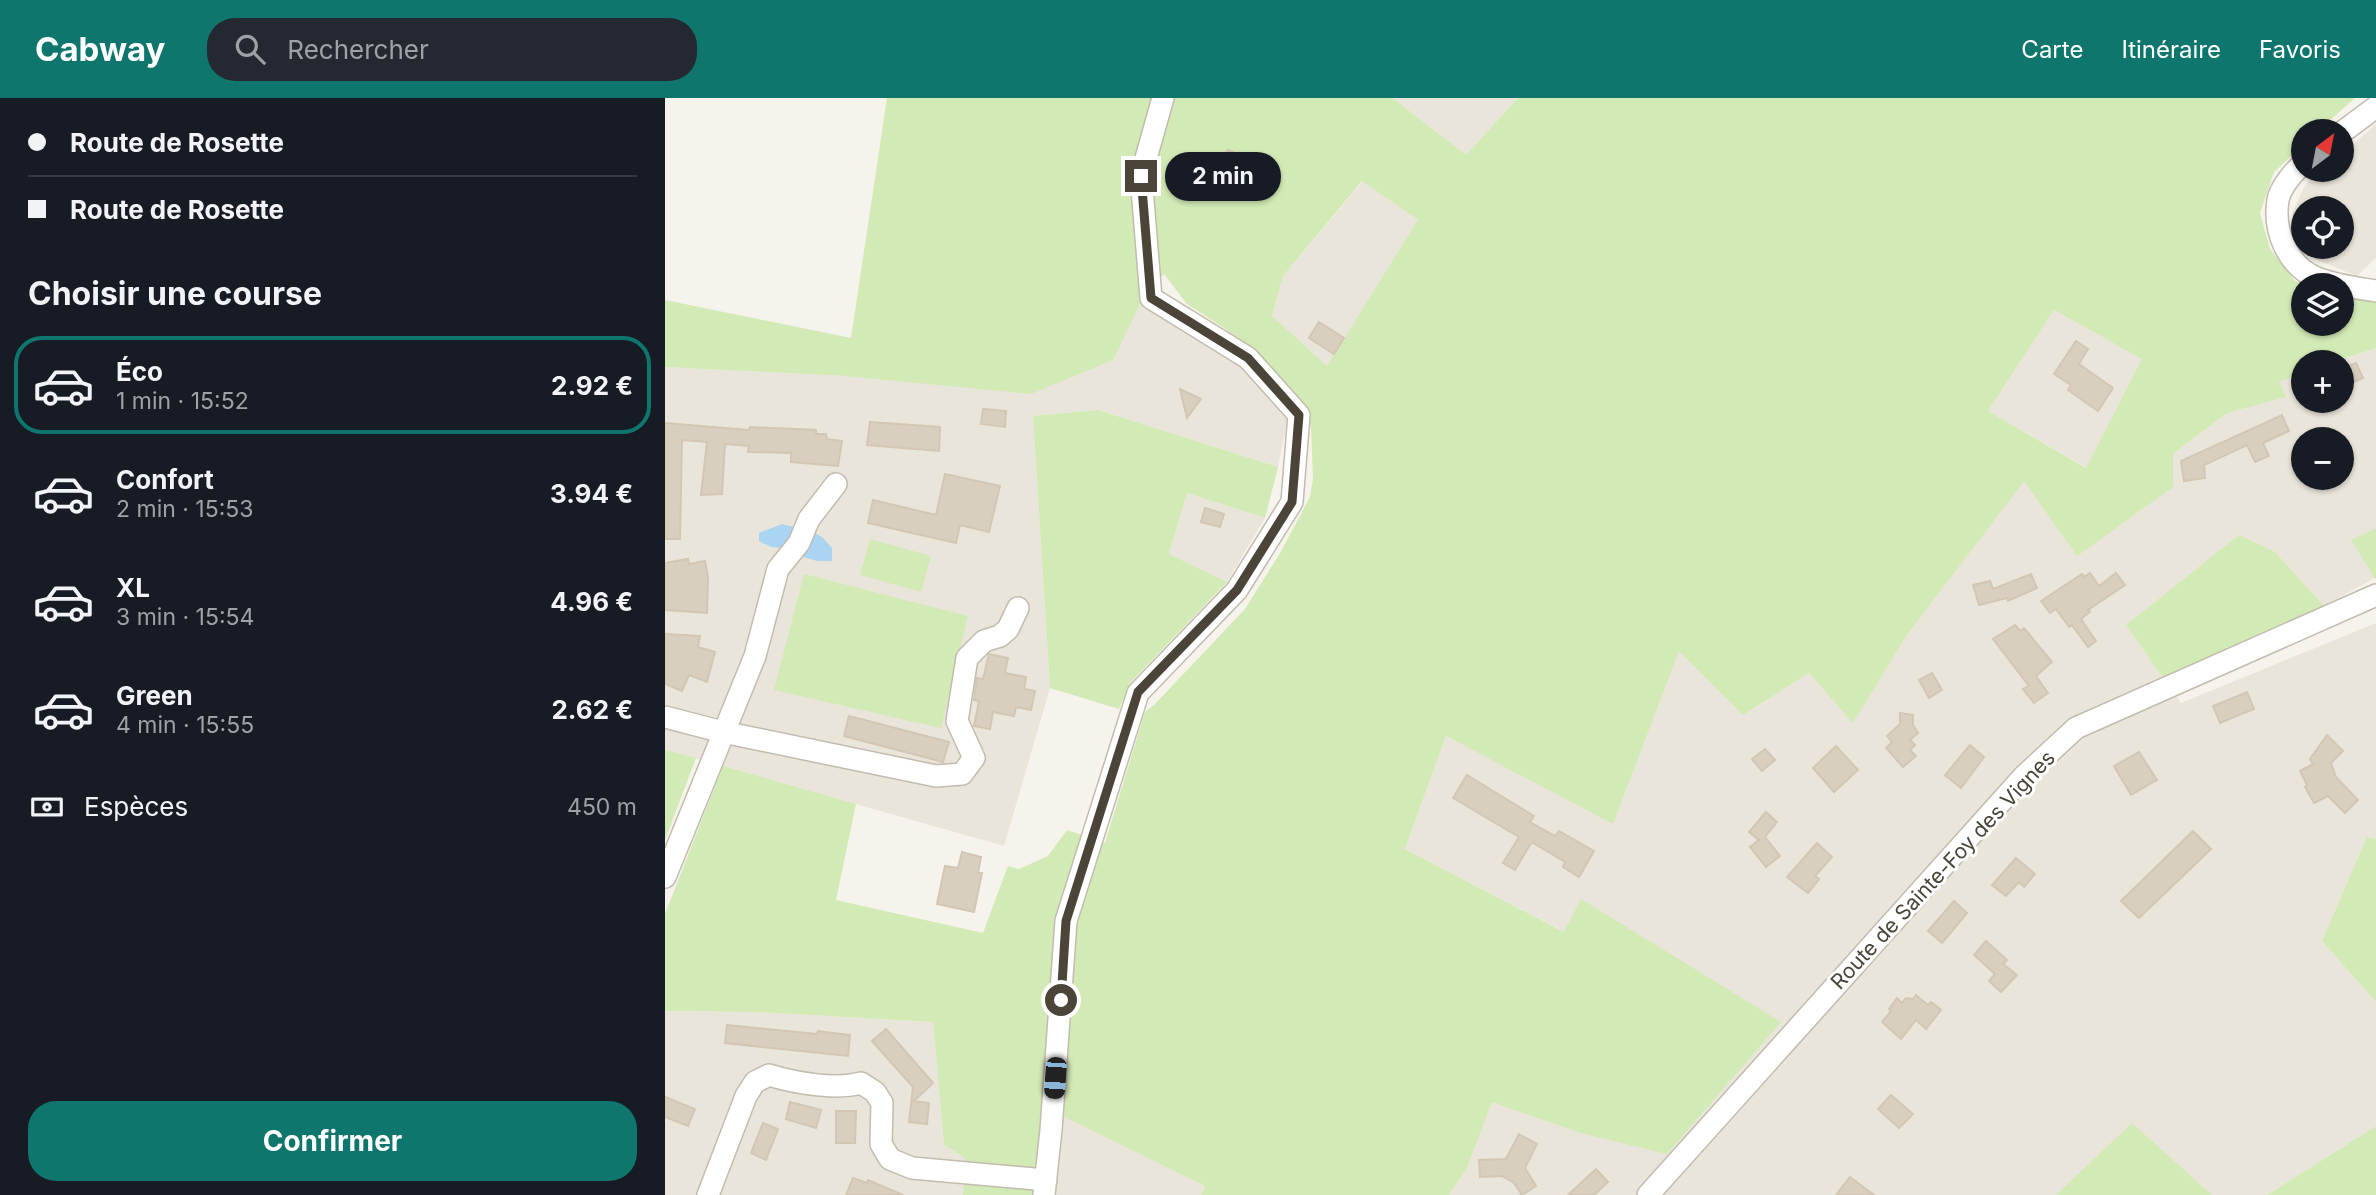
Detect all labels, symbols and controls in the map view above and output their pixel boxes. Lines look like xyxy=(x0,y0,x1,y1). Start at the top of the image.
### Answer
search box xyxy=(207,18,697,81)
text: Cabway xyxy=(35,29,165,69)
icon: search xyxy=(231,30,269,68)
text: Rechercher xyxy=(287,34,429,65)
text: Carte xyxy=(2021,35,2083,64)
text: Itinéraire xyxy=(2121,35,2221,64)
text: Favoris xyxy=(2259,35,2341,64)
north arrow xyxy=(2291,119,2354,182)
map controls xyxy=(2291,119,2354,490)
text: Route de Rosette xyxy=(70,127,284,158)
callout: 2 min xyxy=(1165,152,1281,200)
route end xyxy=(1125,160,1157,192)
text: 2 min xyxy=(1192,162,1254,190)
text: Route de Rosette xyxy=(70,194,284,225)
button: locate xyxy=(2291,196,2354,259)
button: layers xyxy=(2291,273,2354,336)
text: Choisir une course xyxy=(28,274,322,313)
button: + xyxy=(2291,350,2354,413)
icon: car xyxy=(32,354,95,417)
text: Éco xyxy=(116,356,163,387)
text: 2.92 € xyxy=(551,370,633,401)
text: 1 min · 15:52 xyxy=(116,387,249,415)
button: − xyxy=(2291,427,2354,490)
icon: car xyxy=(32,462,95,525)
text: Confort xyxy=(116,464,214,495)
text: 3.94 € xyxy=(550,478,633,509)
text: 2 min · 15:53 xyxy=(116,495,254,523)
icon: car xyxy=(32,570,95,633)
text: XL xyxy=(116,572,150,603)
text: 4.96 € xyxy=(550,586,633,617)
text: 3 min · 15:54 xyxy=(116,603,254,631)
icon: car xyxy=(32,678,95,741)
text: Green xyxy=(116,680,193,711)
text: 2.62 € xyxy=(551,694,633,725)
text: 4 min · 15:55 xyxy=(116,711,254,739)
street label: Route de Sainte-Foy des Vignes xyxy=(1825,745,2060,994)
icon: cash xyxy=(28,788,66,826)
text: Espèces xyxy=(84,791,188,822)
text: 450 m xyxy=(567,793,637,821)
route start xyxy=(1045,984,1077,1016)
car xyxy=(1044,1056,1067,1100)
button: Confirmer xyxy=(28,1101,637,1181)

